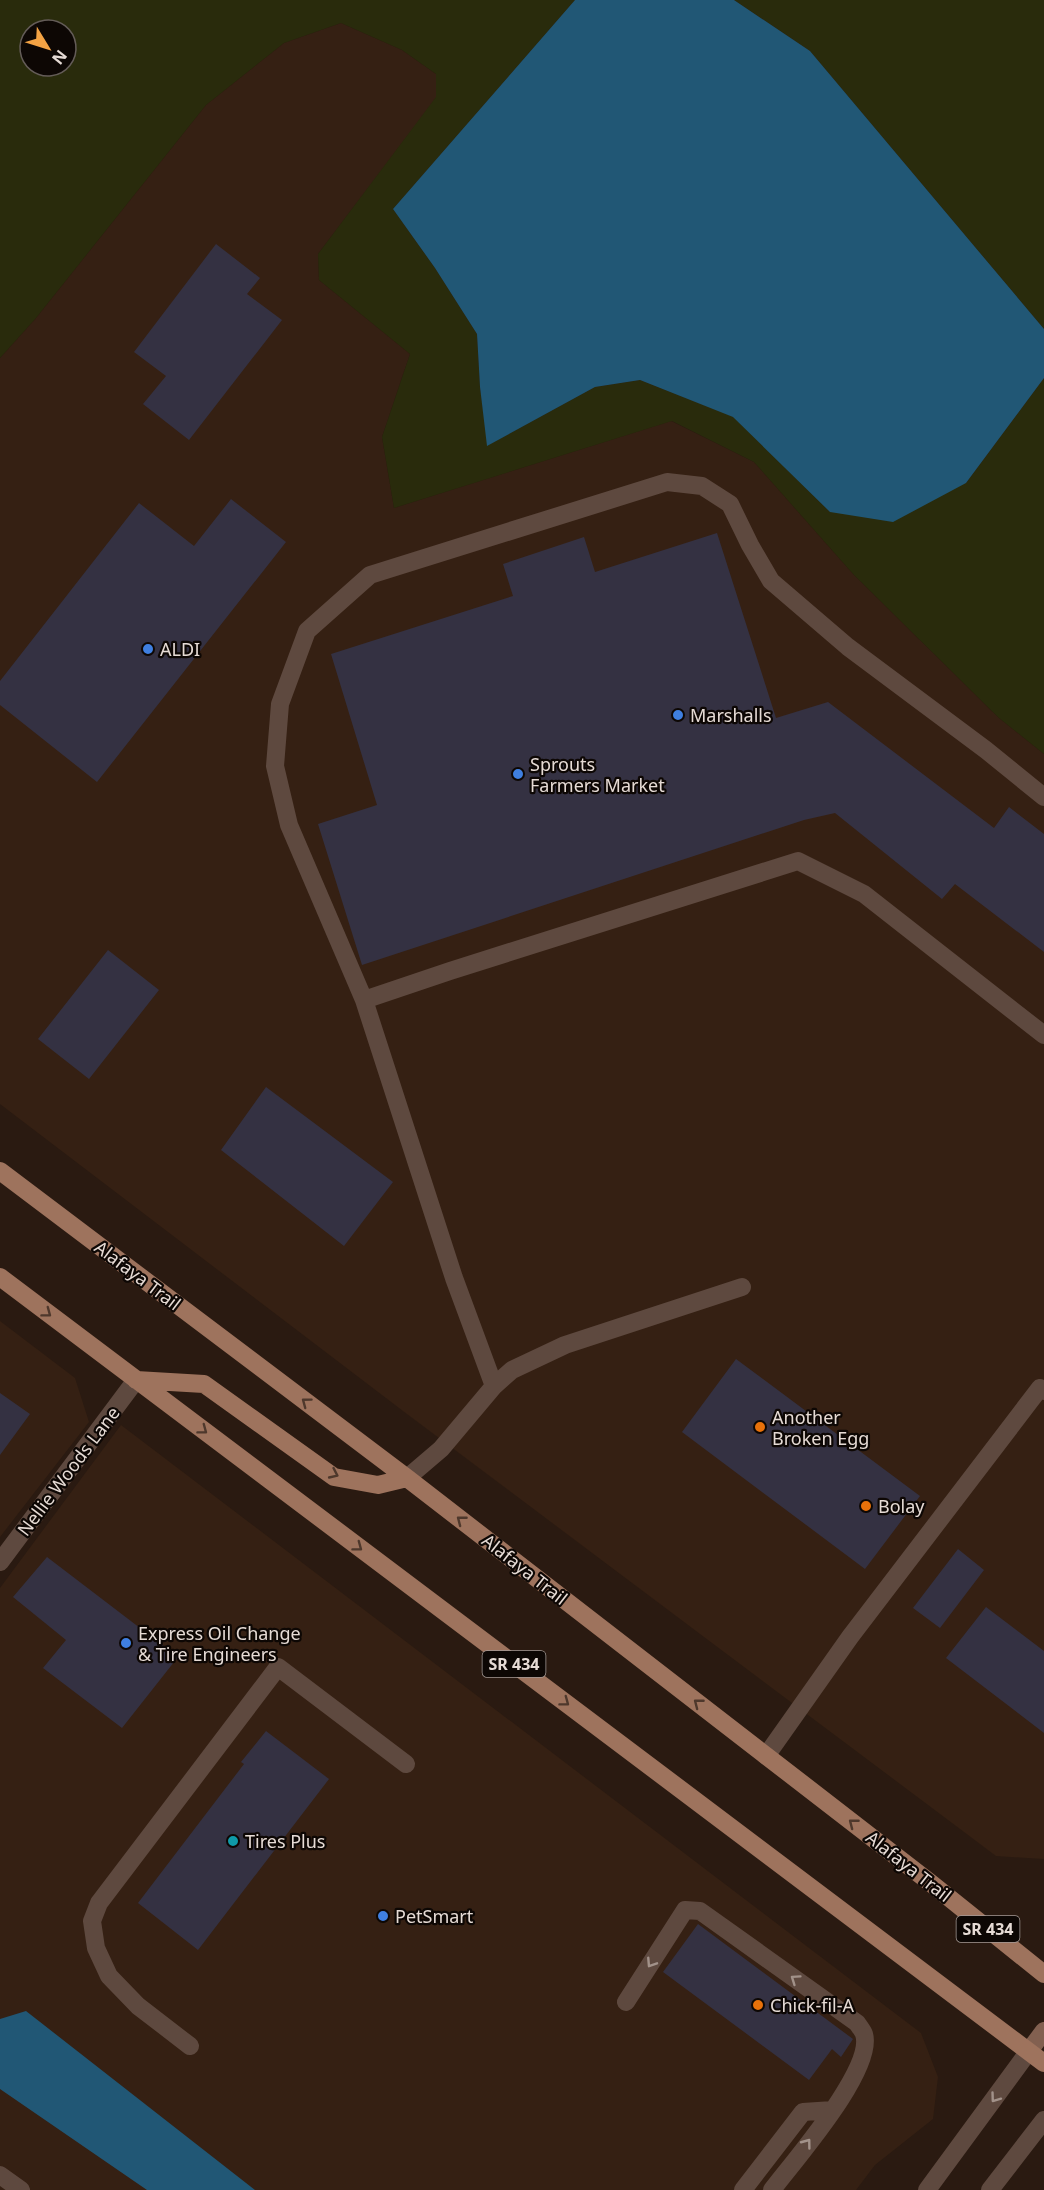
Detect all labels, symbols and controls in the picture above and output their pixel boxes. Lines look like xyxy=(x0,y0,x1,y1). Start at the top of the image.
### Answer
north arrow xyxy=(18,18,78,78)
text: N xyxy=(47,45,72,69)
place label: ALDI xyxy=(160,637,200,661)
marker: ALDI xyxy=(141,642,155,656)
place label: Marshalls xyxy=(690,703,772,727)
marker: Marshalls xyxy=(671,708,685,722)
place label: Sprouts Farmers Market xyxy=(530,752,665,797)
marker: Sprouts Farmers Market xyxy=(511,767,525,781)
street label: Alafaya Trail xyxy=(90,1235,186,1315)
one-way arrow xyxy=(40,1305,51,1316)
one-way arrow xyxy=(301,1398,312,1409)
street label: Nellie Woods Lane xyxy=(11,1402,125,1540)
place label: Another Broken Egg xyxy=(772,1405,869,1450)
marker: Another Broken Egg xyxy=(753,1420,767,1434)
one-way arrow xyxy=(196,1423,207,1434)
one-way arrow xyxy=(328,1467,339,1479)
place label: Bolay xyxy=(878,1494,925,1518)
marker: Bolay xyxy=(859,1499,873,1513)
one-way arrow xyxy=(457,1516,468,1527)
street label: Alafaya Trail xyxy=(477,1528,573,1610)
one-way arrow xyxy=(352,1540,363,1551)
place label: Express Oil Change & Tire Engineers xyxy=(138,1621,301,1666)
marker: Express Oil Change & Tire Engineers xyxy=(119,1636,133,1650)
road number: SR 434 xyxy=(482,1651,546,1677)
one-way arrow xyxy=(558,1695,569,1706)
one-way arrow xyxy=(694,1700,705,1711)
one-way arrow xyxy=(848,1819,859,1830)
street label: Alafaya Trail xyxy=(861,1825,957,1907)
place label: Tires Plus xyxy=(245,1829,325,1853)
marker: Tires Plus xyxy=(226,1834,240,1848)
place label: PetSmart xyxy=(395,1904,474,1928)
marker: PetSmart xyxy=(376,1909,390,1923)
road number: SR 434 xyxy=(956,1916,1020,1942)
one-way arrow xyxy=(647,1956,658,1967)
one-way arrow xyxy=(791,1975,802,1986)
place label: Chick-fil-A xyxy=(770,1993,854,2017)
marker: Chick-fil-A xyxy=(751,1998,765,2012)
one-way arrow xyxy=(991,2092,1002,2103)
one-way arrow xyxy=(800,2139,811,2150)

